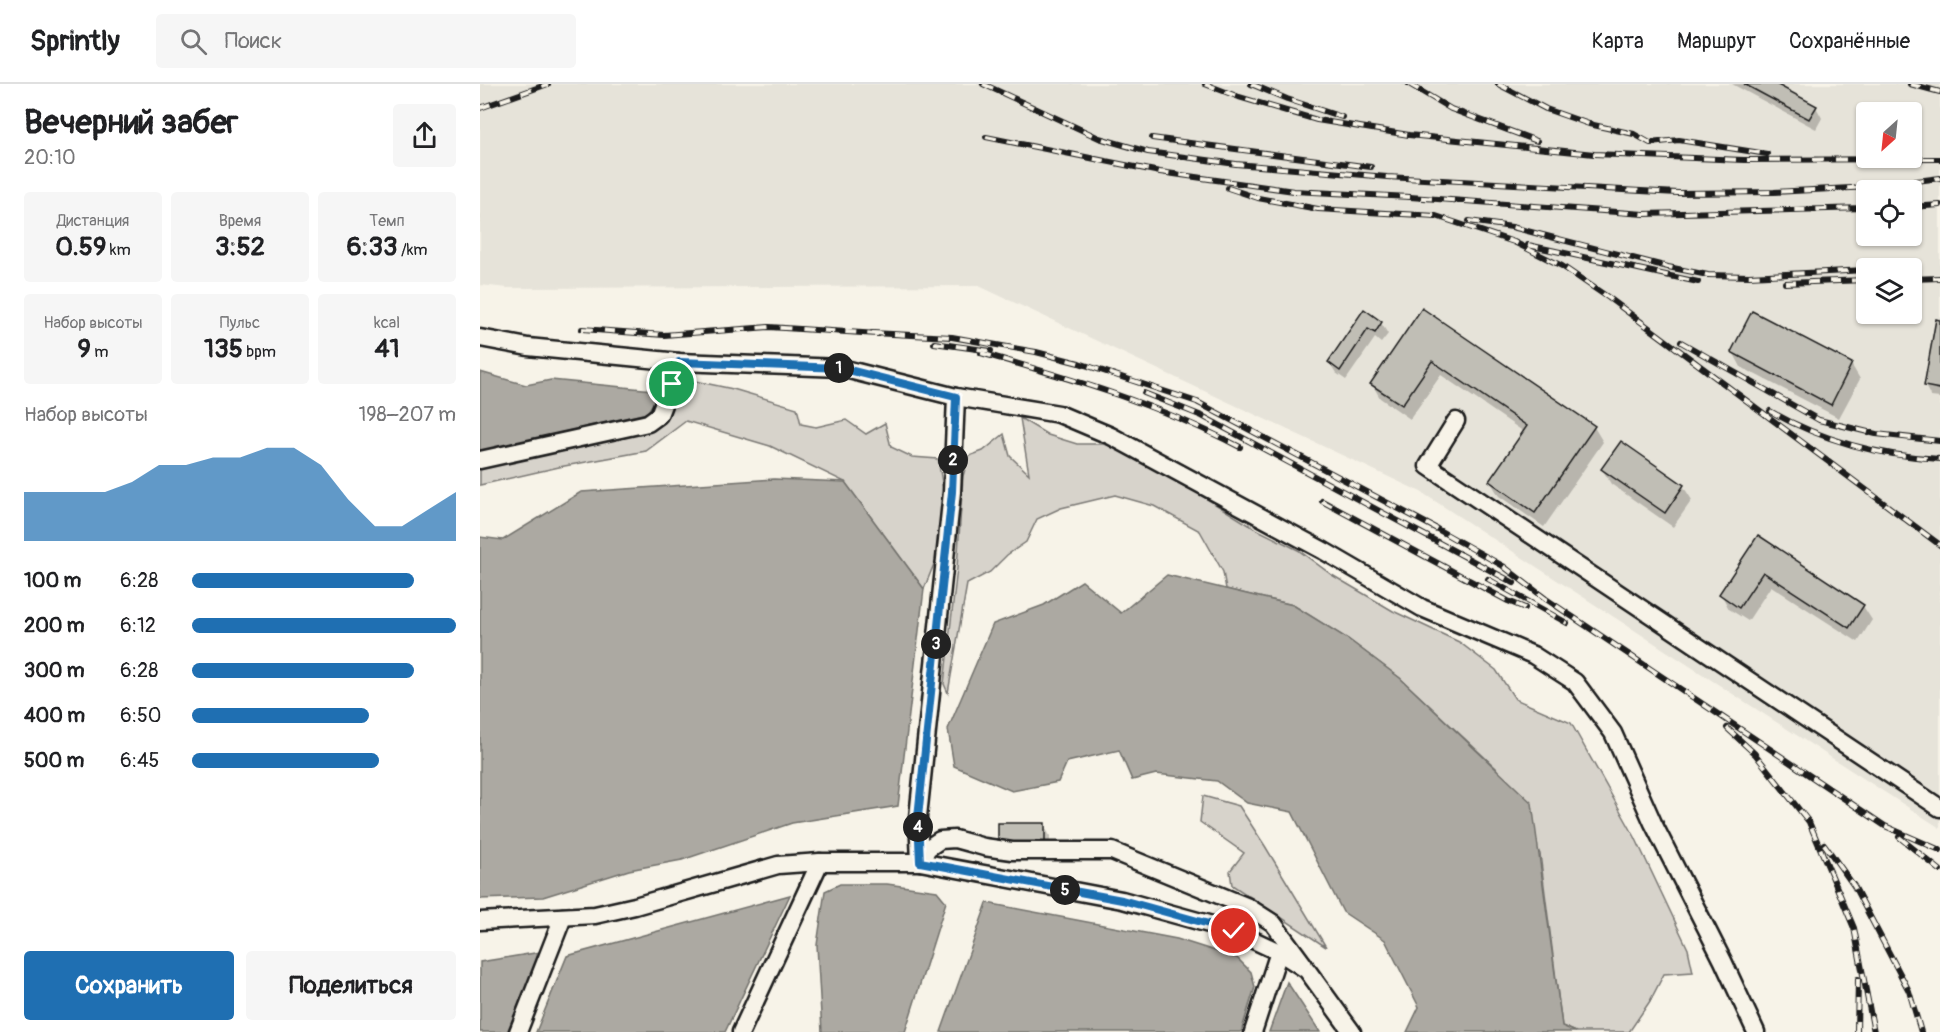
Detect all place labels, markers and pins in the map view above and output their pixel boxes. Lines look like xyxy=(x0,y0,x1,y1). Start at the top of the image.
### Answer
pin: 1 xyxy=(824,353,854,383)
pin xyxy=(646,358,697,409)
pin: 2 xyxy=(938,445,968,475)
pin: 3 xyxy=(921,629,951,659)
pin: 4 xyxy=(903,812,933,842)
pin: 5 xyxy=(1050,875,1080,905)
pin xyxy=(1208,905,1259,956)

